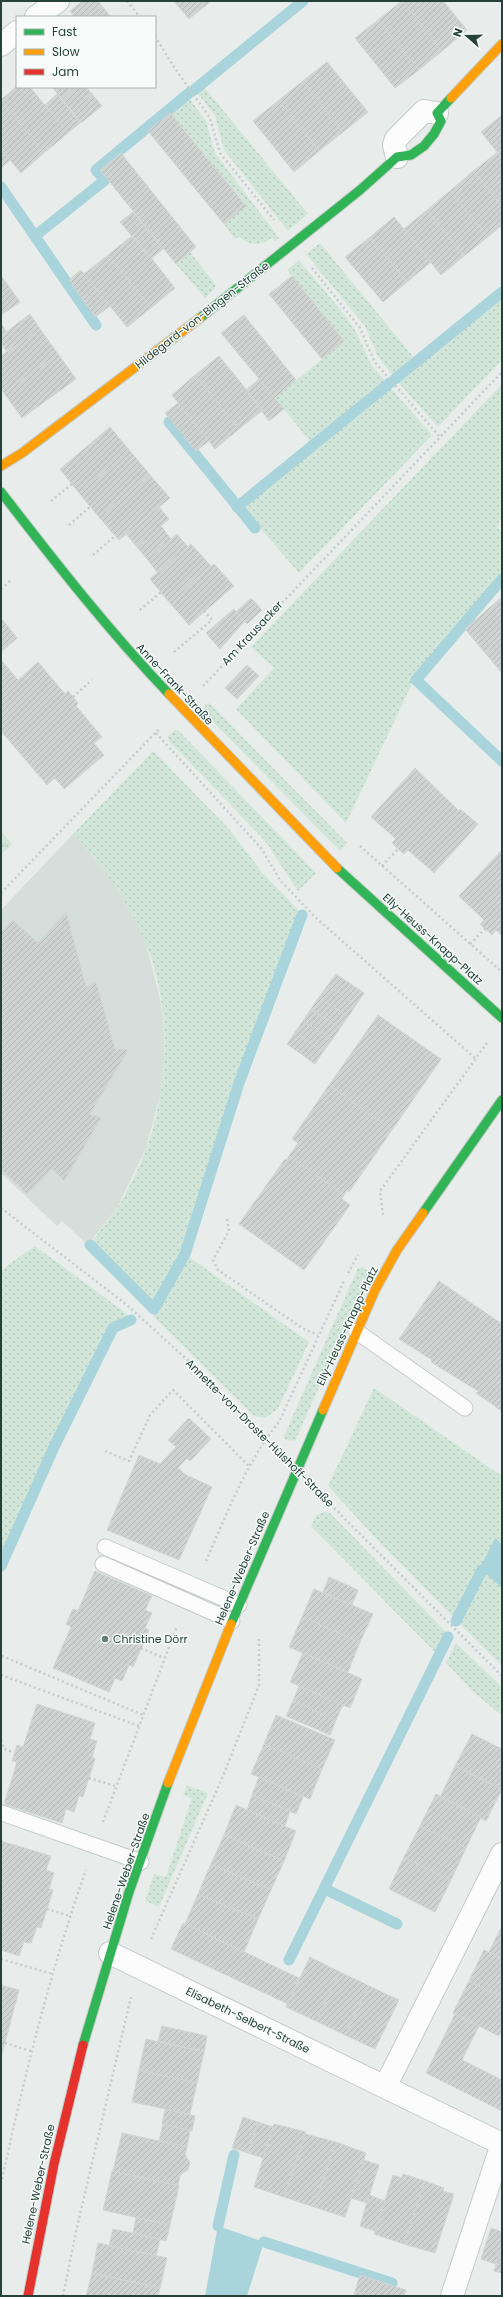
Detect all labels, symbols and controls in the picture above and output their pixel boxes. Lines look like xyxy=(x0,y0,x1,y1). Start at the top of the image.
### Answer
legend xyxy=(16,16,156,88)
north arrow xyxy=(447,16,487,56)
text: Fast xyxy=(52,23,77,40)
text: N xyxy=(449,26,467,39)
text: Slow xyxy=(52,43,80,60)
text: Jam xyxy=(52,63,79,80)
street label: Hildegard-von-Bingen-Straße xyxy=(132,257,273,372)
street label: Am Krausacker xyxy=(218,597,286,669)
street label: Anne-Frank-Straße xyxy=(133,640,217,729)
street label: Elly-Heuss-Knapp-Platz xyxy=(379,890,487,988)
street label: Elly-Heuss-Knapp-Platz xyxy=(312,1264,382,1388)
street label: Annette-von-Droste-Hülshoff-Straße xyxy=(182,1355,338,1511)
street label: Helene-Weber-Straße xyxy=(211,1508,273,1627)
place label: Christine Dörr xyxy=(113,1631,188,1647)
marker: Christine Dörr xyxy=(100,1634,110,1644)
street label: Helene-Weber-Straße xyxy=(99,1810,154,1931)
street label: Elisabeth-Selbert-Straße xyxy=(183,1983,313,2057)
street label: Helene-Weber-Straße xyxy=(17,2122,59,2245)

